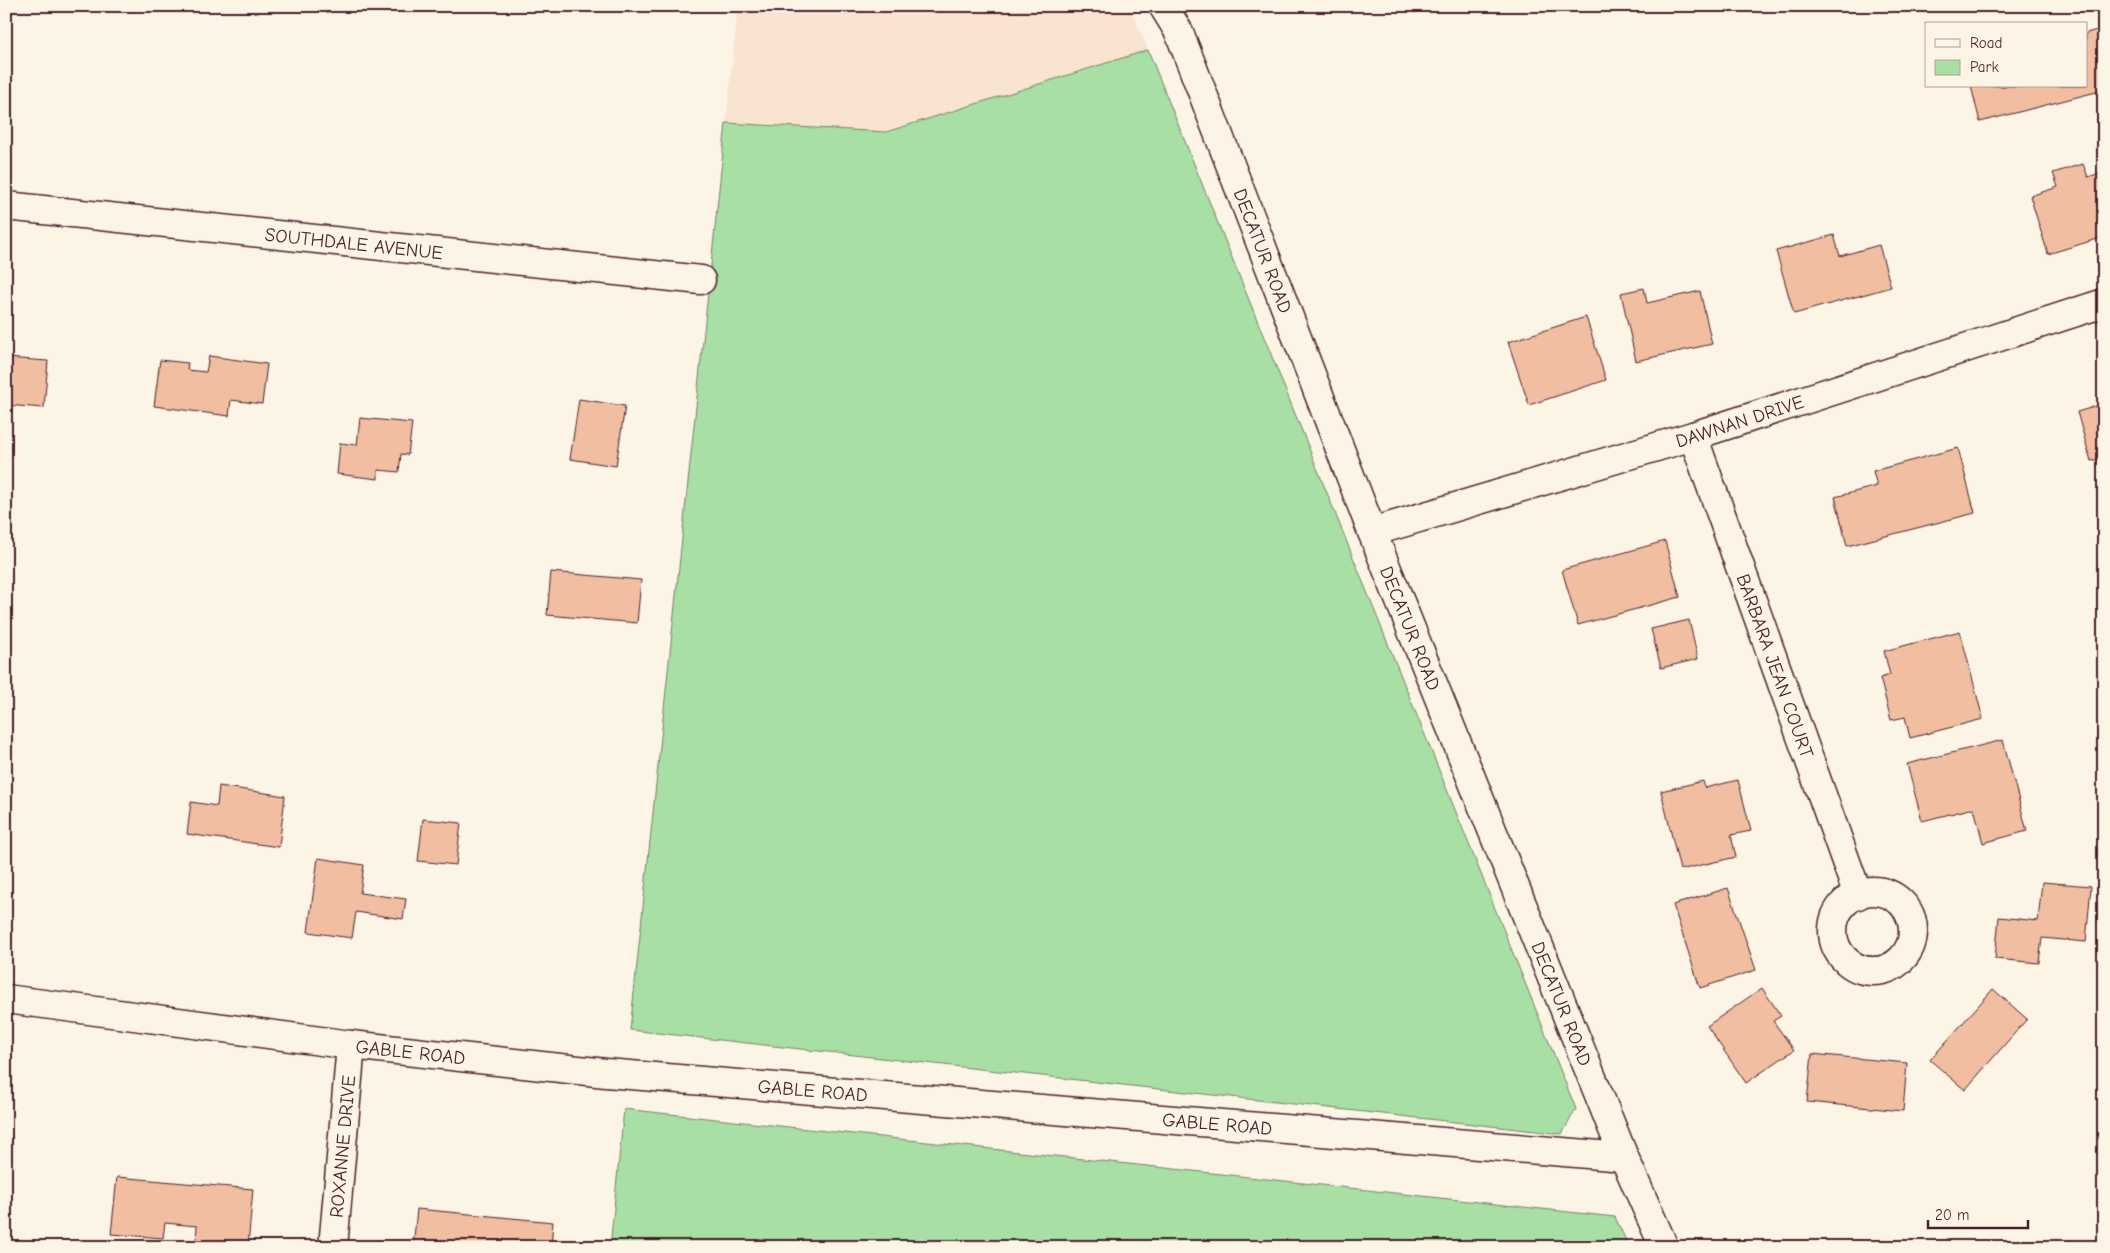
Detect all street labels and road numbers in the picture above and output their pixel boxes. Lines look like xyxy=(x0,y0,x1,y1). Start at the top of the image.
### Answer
street label: DECATUR ROAD xyxy=(1229,186,1297,317)
street label: SOUTHDALE AVENUE xyxy=(264,224,444,264)
street label: DAWNAN DRIVE xyxy=(1673,391,1807,453)
street label: DECATUR ROAD xyxy=(1375,563,1445,694)
street label: BARBARA JEAN COURT xyxy=(1731,571,1818,761)
street label: DECATUR ROAD xyxy=(1526,939,1596,1069)
street label: GABLE ROAD xyxy=(354,1036,467,1069)
street label: ROXANNE DRIVE xyxy=(326,1074,360,1219)
street label: GABLE ROAD xyxy=(757,1076,869,1107)
street label: GABLE ROAD xyxy=(1161,1109,1273,1140)

